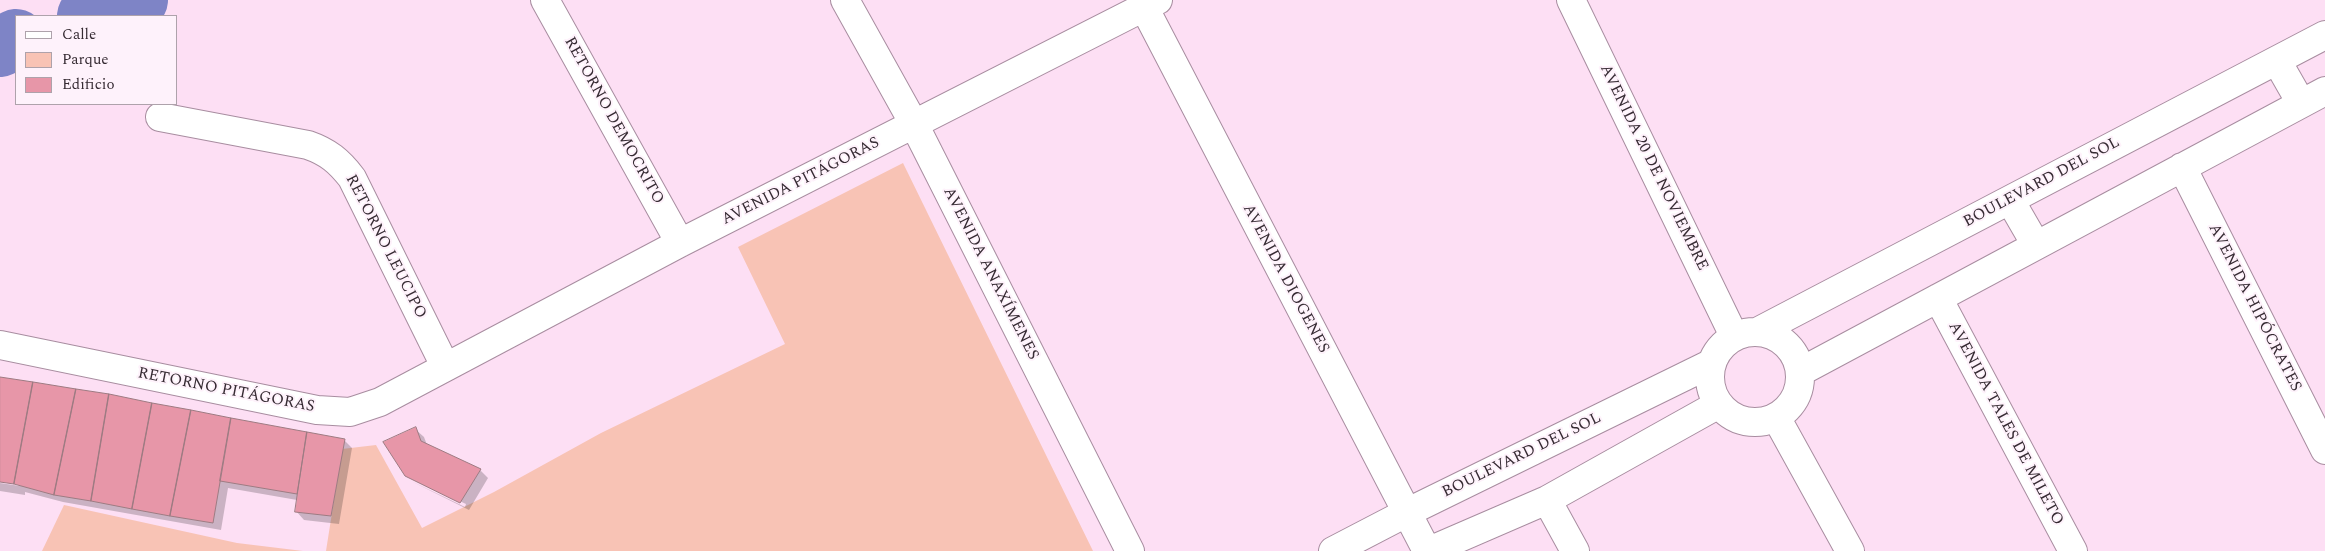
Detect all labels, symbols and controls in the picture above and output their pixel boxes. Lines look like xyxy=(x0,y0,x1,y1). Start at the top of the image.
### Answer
legend xyxy=(15,15,178,105)
text: Calle xyxy=(62,23,96,46)
street label: RETORNO DEMOCRITO xyxy=(559,34,667,208)
text: Parque xyxy=(62,48,109,71)
street label: AVENIDA 20 DE NOVIEMBRE xyxy=(1595,62,1711,274)
text: Edificio xyxy=(62,73,115,96)
street label: AVENIDA PITÁGORAS xyxy=(719,134,883,230)
street label: BOULEVARD DEL SOL xyxy=(1960,134,2124,232)
street label: RETORNO LEUCIPO xyxy=(340,172,430,322)
street label: AVENIDA ANAXÍMENES xyxy=(938,184,1042,364)
street label: AVENIDA DIOGENES xyxy=(1238,201,1332,357)
street label: AVENIDA HIPÓCRATES xyxy=(2203,221,2305,395)
street label: AVENIDA TALES DE MILETO xyxy=(1943,319,2067,529)
street label: RETORNO PITÁGORAS xyxy=(136,364,316,418)
street label: BOULEVARD DEL SOL xyxy=(1439,409,1605,503)

